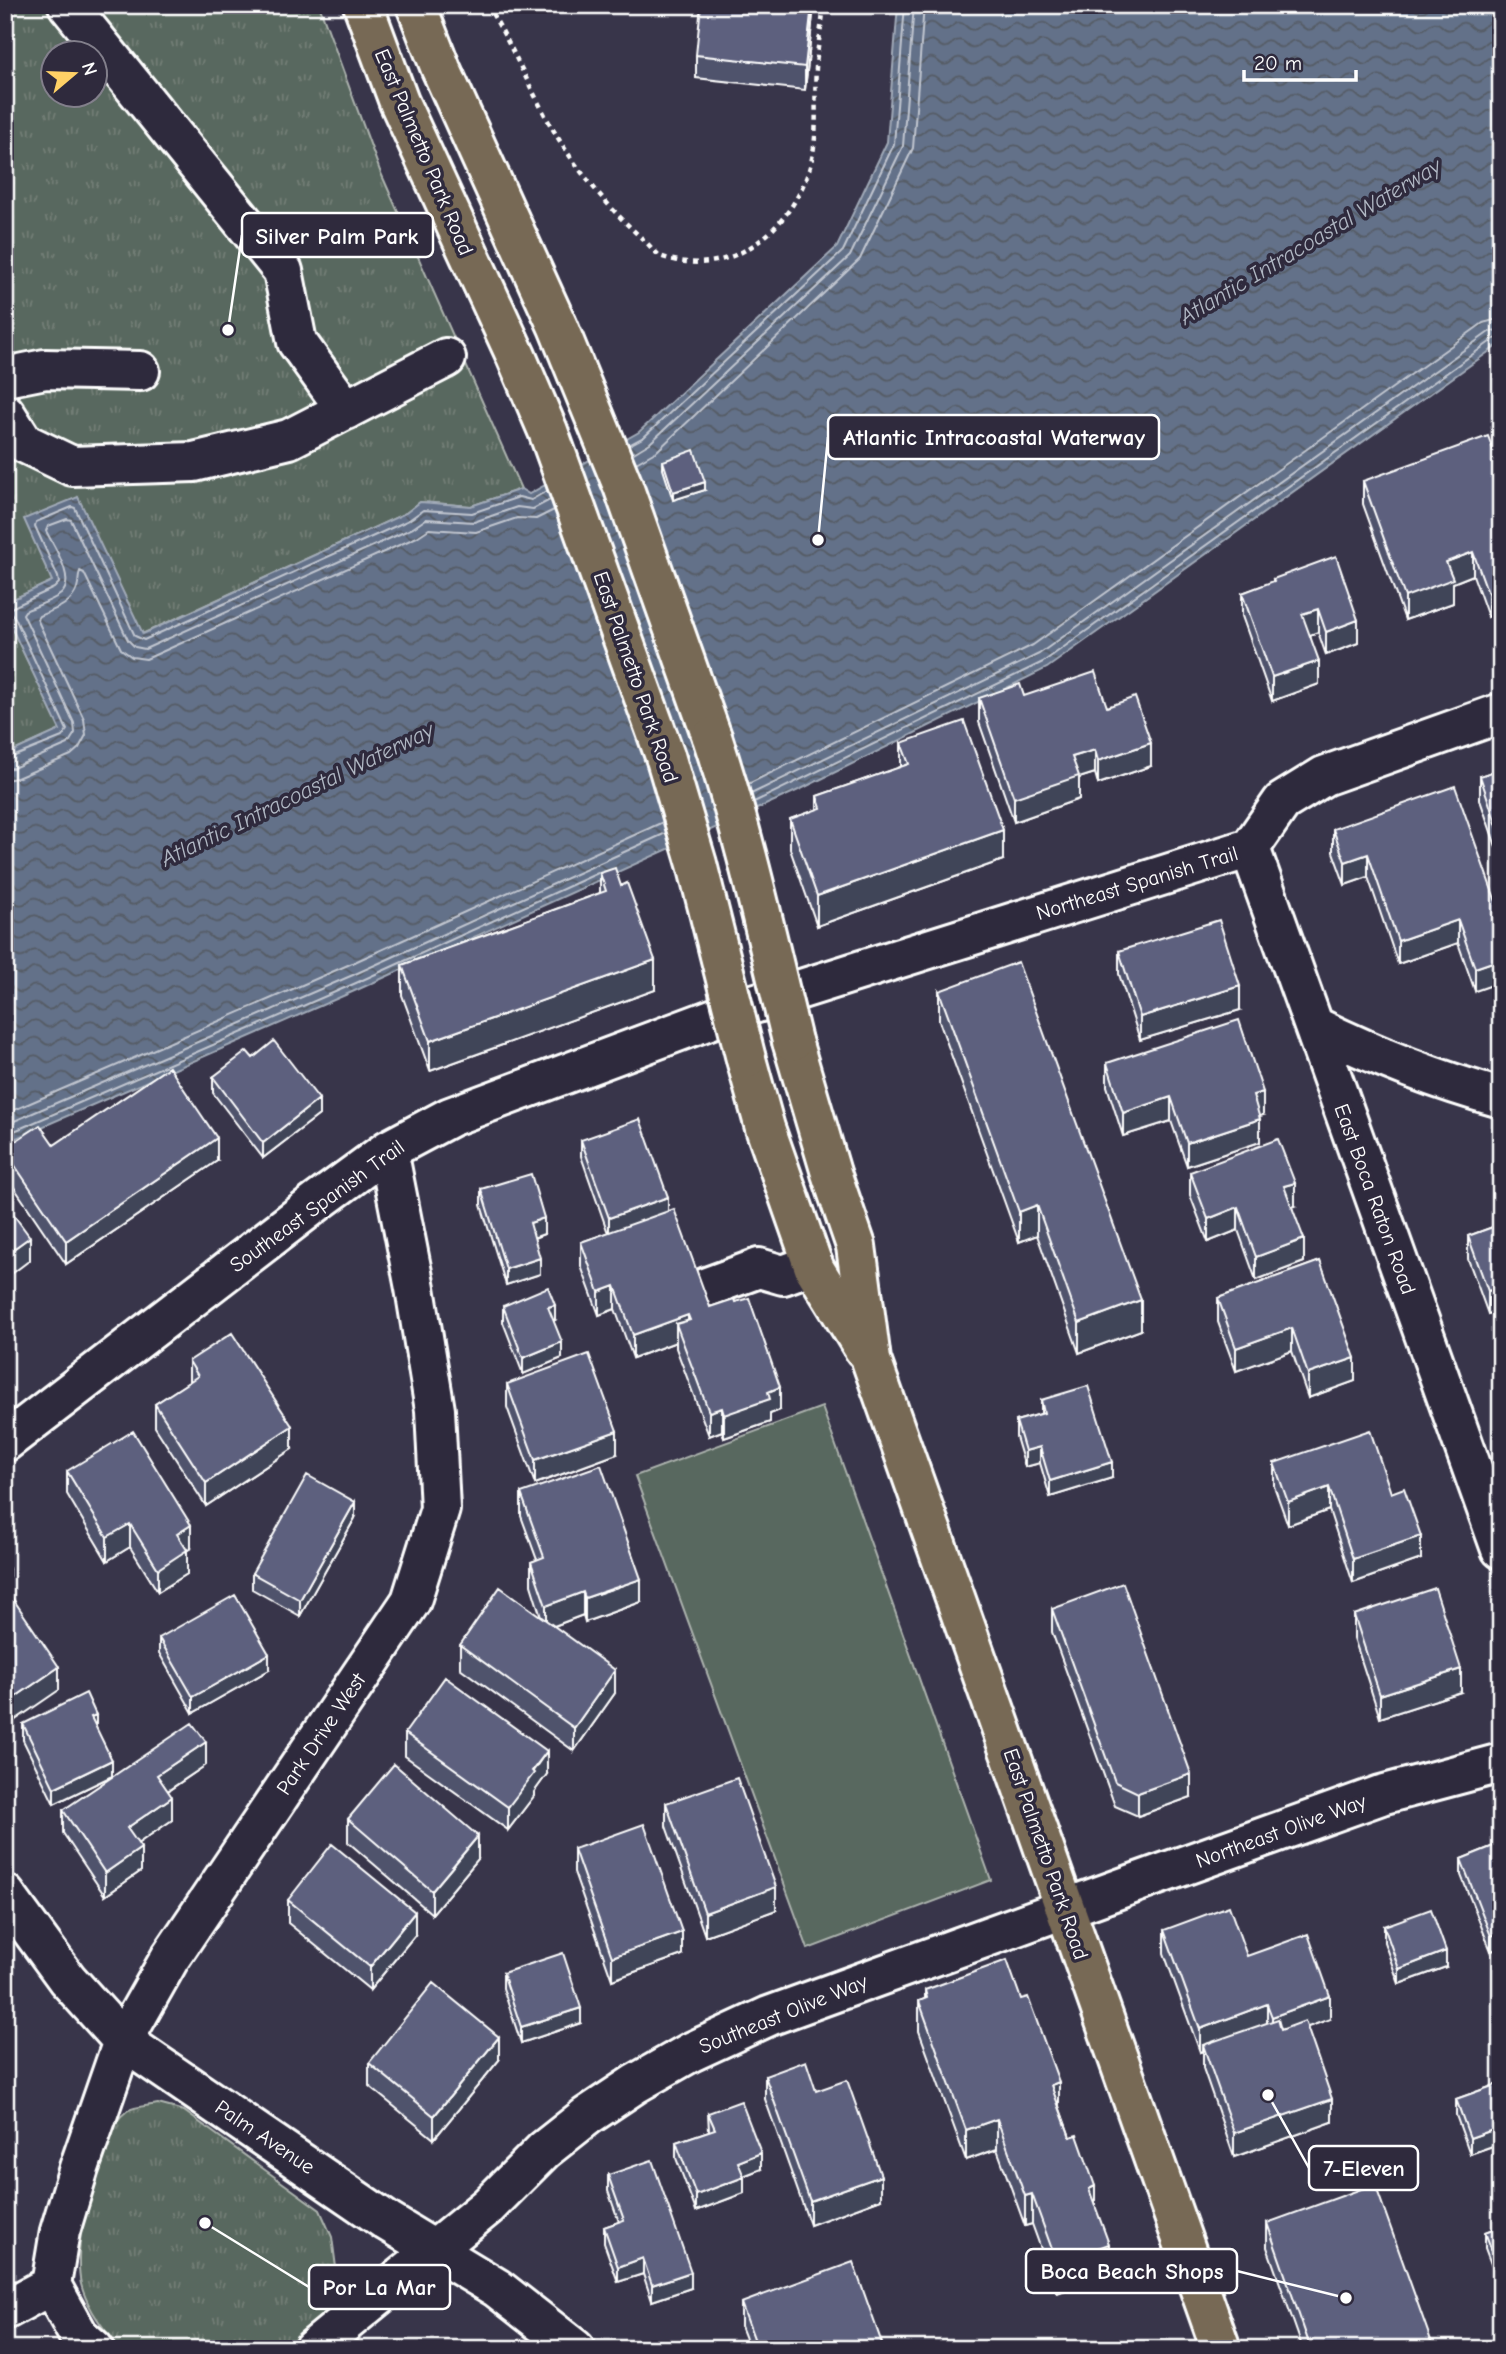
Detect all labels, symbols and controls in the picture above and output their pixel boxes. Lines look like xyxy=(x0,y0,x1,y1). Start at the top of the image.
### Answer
north arrow xyxy=(38,38,108,108)
scale bar xyxy=(1244,38,1356,82)
street label: East Palmetto Park Road xyxy=(370,45,478,259)
text: 20 m xyxy=(1254,51,1302,75)
text: N xyxy=(77,59,102,78)
water label: Atlantic Intracoastal Waterway xyxy=(1174,152,1447,331)
callout: Silver Palm Park xyxy=(242,213,433,257)
text: Silver Palm Park xyxy=(256,223,418,250)
callout: Atlantic Intracoastal Waterway xyxy=(828,415,1159,459)
text: Atlantic Intracoastal Waterway xyxy=(843,424,1146,451)
street label: East Palmetto Park Road xyxy=(589,568,683,786)
water label: Atlantic Intracoastal Waterway xyxy=(155,716,440,873)
street label: Northeast Spanish Trail xyxy=(1033,841,1241,925)
street label: East Boca Raton Road xyxy=(1329,1100,1421,1298)
street label: Southeast Spanish Trail xyxy=(225,1135,409,1277)
street label: Park Drive West xyxy=(271,1668,371,1799)
street label: East Palmetto Park Road xyxy=(999,1745,1093,1963)
street label: Northeast Olive Way xyxy=(1193,1789,1370,1873)
street label: Southeast Olive Way xyxy=(695,1969,871,2059)
street label: Palm Avenue xyxy=(211,2095,319,2179)
callout: 7-Eleven xyxy=(1309,2146,1418,2190)
text: 7-Eleven xyxy=(1323,2155,1405,2182)
callout: Boca Beach Shops xyxy=(1026,2249,1237,2293)
text: Boca Beach Shops xyxy=(1040,2258,1224,2285)
callout: Por La Mar xyxy=(309,2265,450,2309)
text: Por La Mar xyxy=(322,2274,436,2301)

